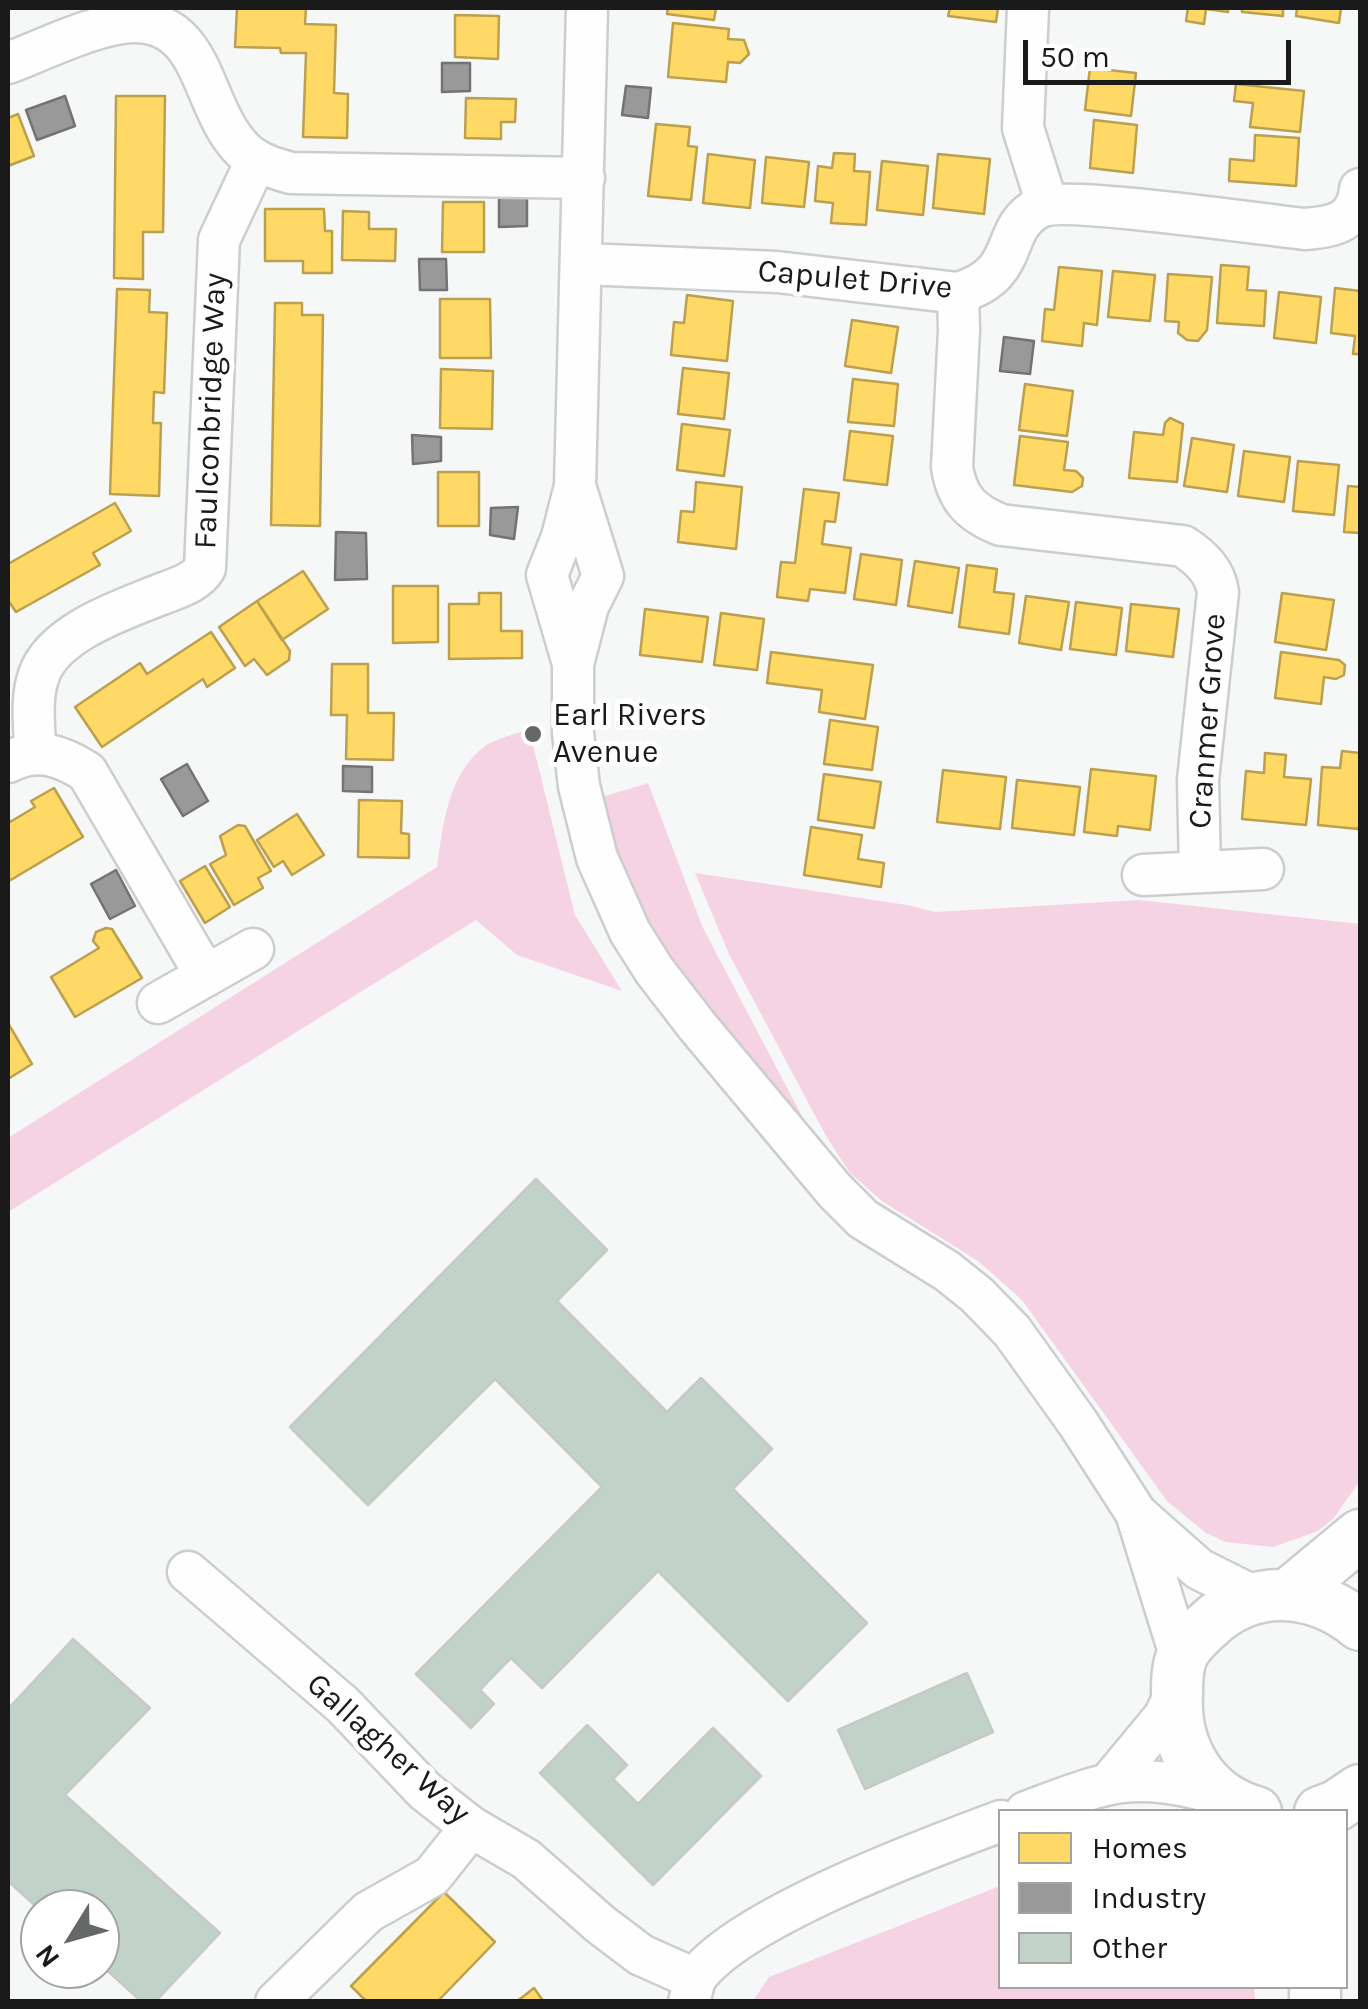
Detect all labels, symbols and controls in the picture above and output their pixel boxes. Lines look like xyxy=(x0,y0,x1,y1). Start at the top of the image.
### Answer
scale bar xyxy=(1028,20,1296,82)
text: 50 m xyxy=(1040,39,1110,75)
street label: Capulet Drive xyxy=(756,252,954,308)
street label: Faulconbridge Way xyxy=(187,272,235,550)
street label: Cranmer Grove xyxy=(1181,612,1235,830)
place label: Earl Rivers Avenue xyxy=(553,697,707,772)
marker: Earl Rivers Avenue xyxy=(522,723,544,745)
street label: Gallagher Way xyxy=(298,1666,478,1832)
legend xyxy=(998,1809,1348,1989)
text: Homes xyxy=(1092,1830,1188,1866)
text: Industry xyxy=(1092,1880,1206,1916)
north arrow xyxy=(20,1889,120,1989)
text: Other xyxy=(1092,1930,1167,1966)
text: N xyxy=(28,1938,66,1974)

